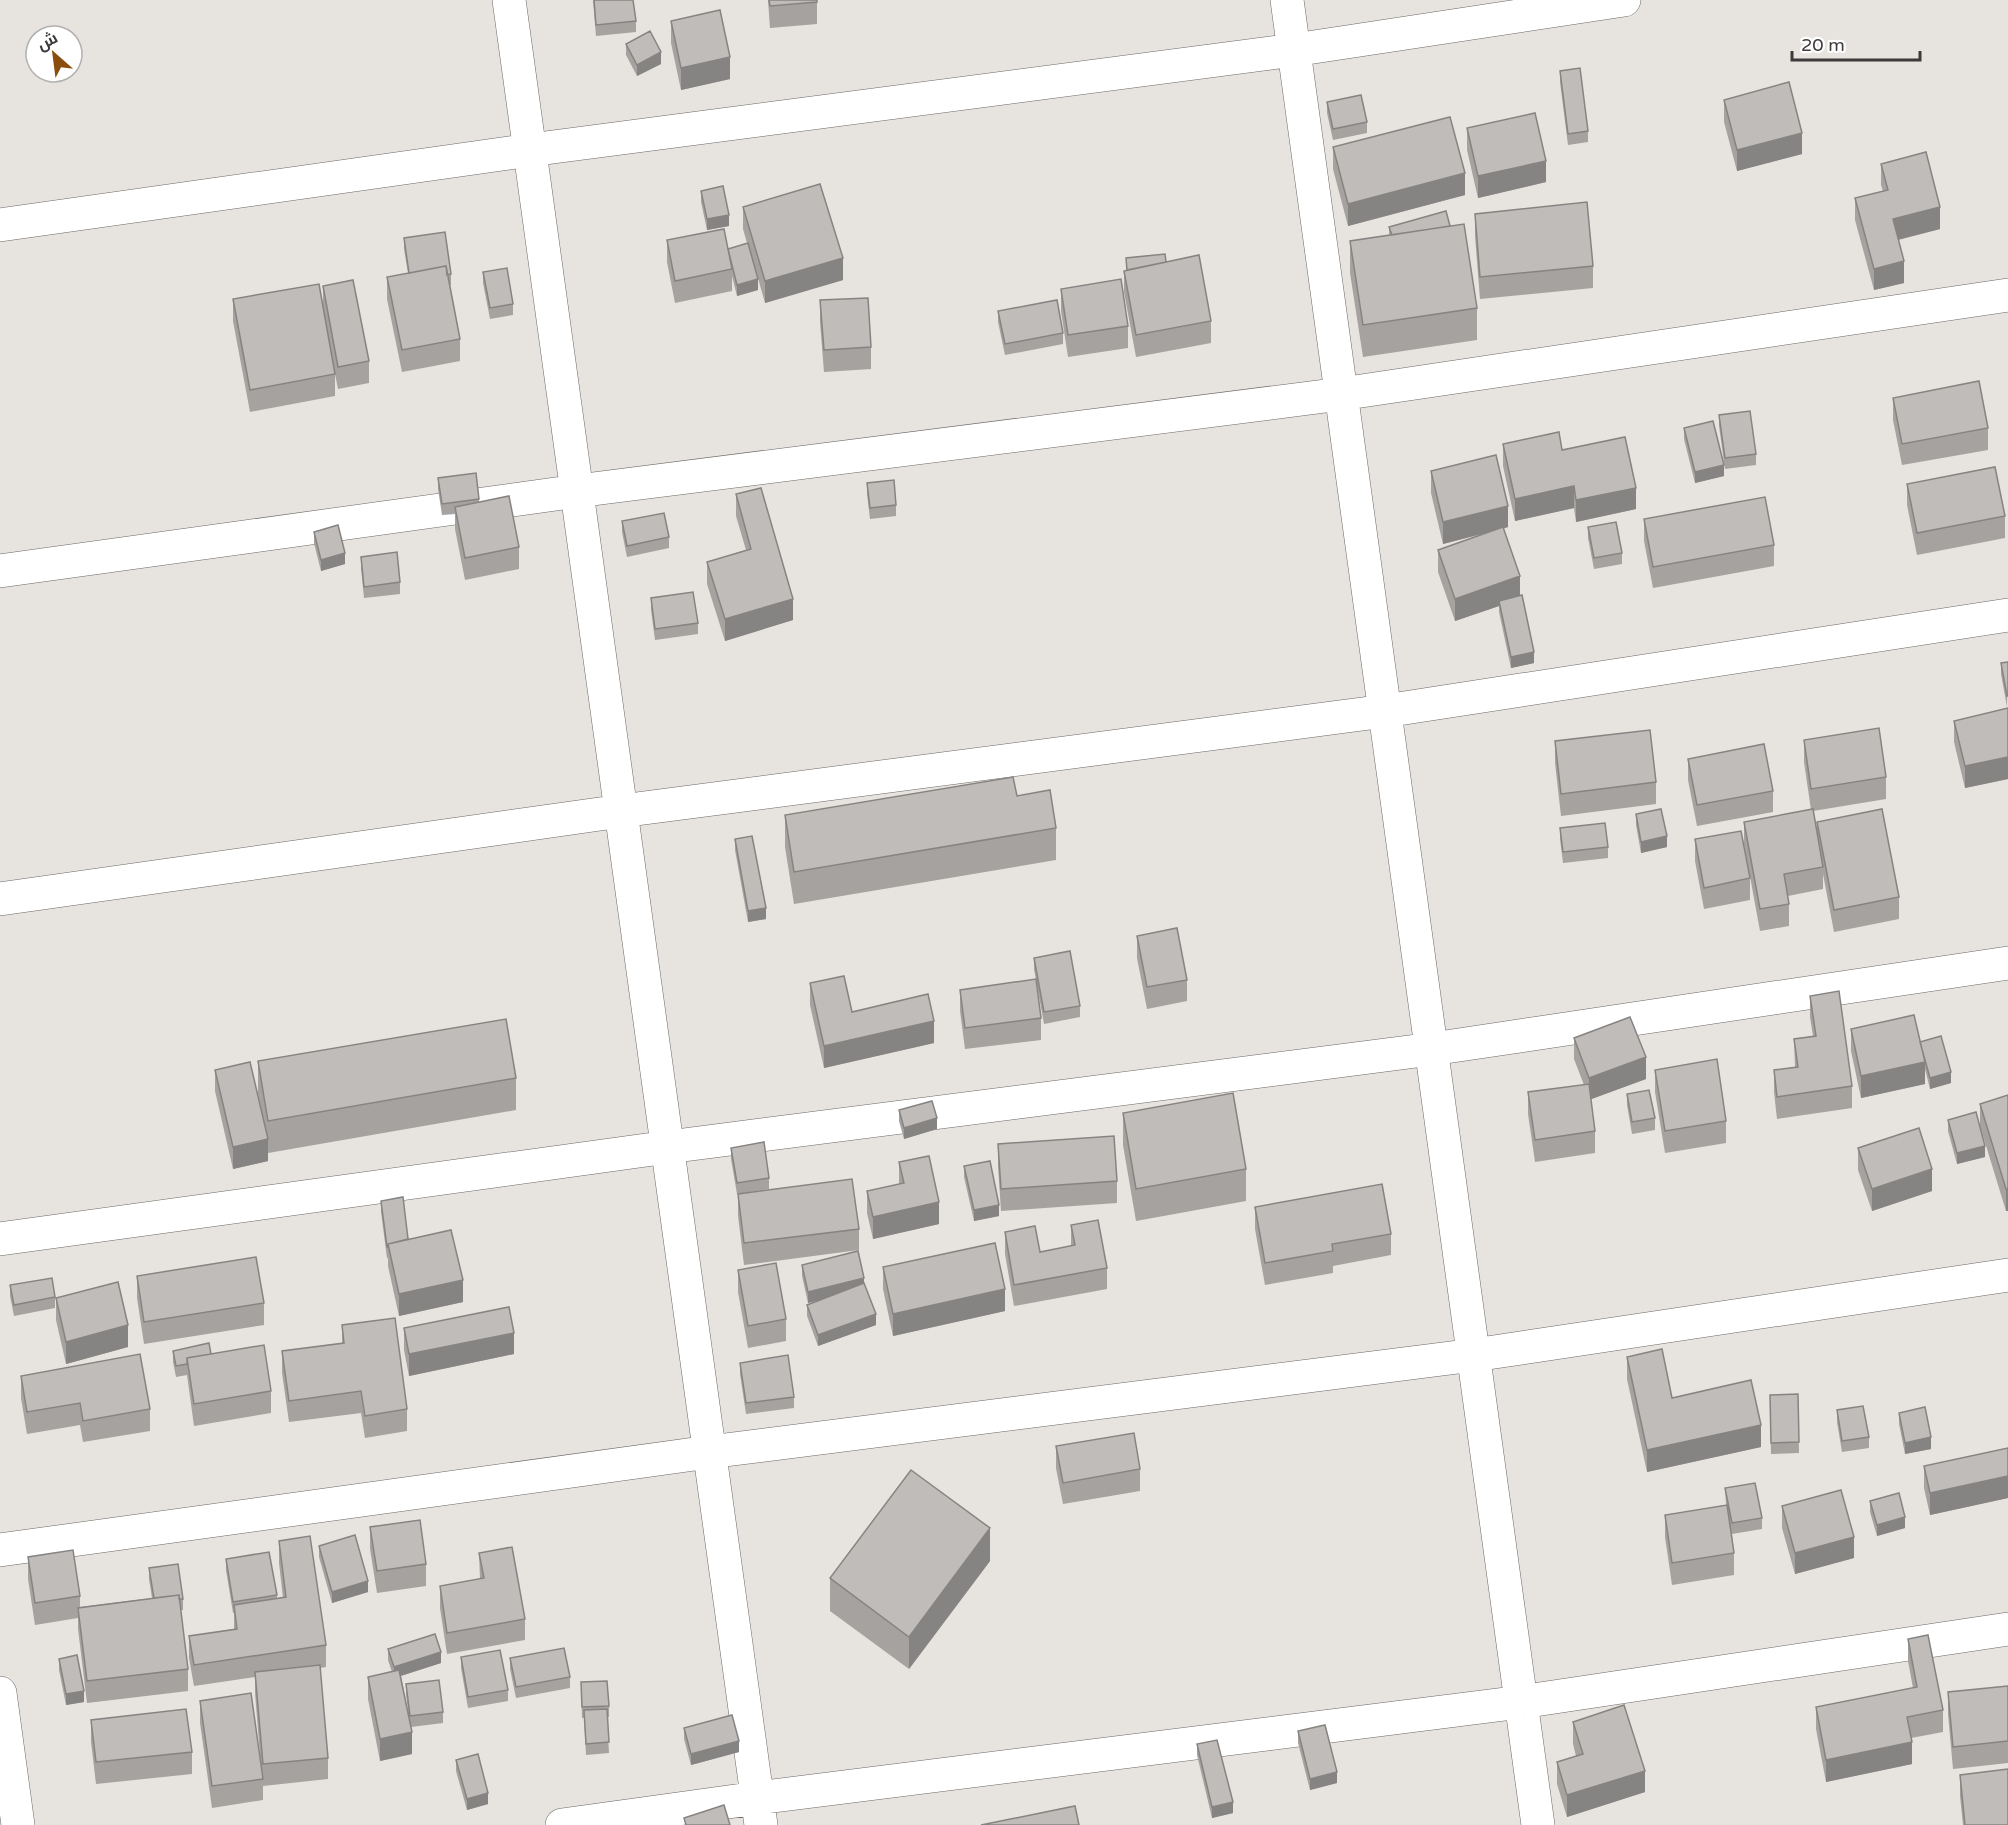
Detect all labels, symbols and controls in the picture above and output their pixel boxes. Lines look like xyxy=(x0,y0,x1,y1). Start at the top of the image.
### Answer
north arrow xyxy=(24,24,84,84)
scale bar xyxy=(1792,24,1920,62)
text: ش xyxy=(34,28,61,55)
text: 20 m xyxy=(1801,34,1845,56)

